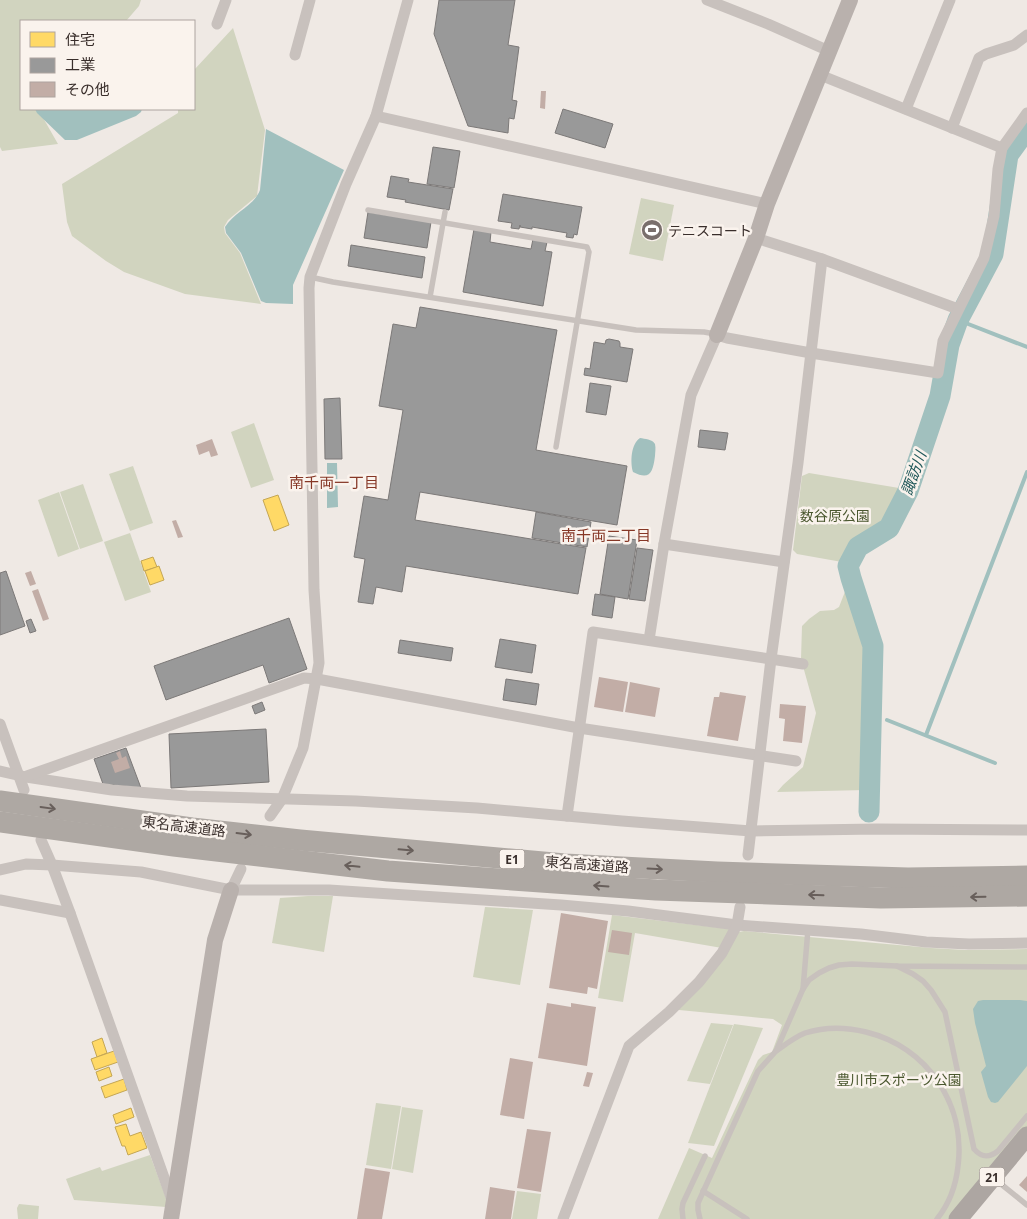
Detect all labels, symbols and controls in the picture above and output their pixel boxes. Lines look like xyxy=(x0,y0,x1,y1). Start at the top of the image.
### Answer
legend xyxy=(20,20,195,110)
text: 住宅 xyxy=(65,29,95,49)
text: 工業 xyxy=(65,54,95,74)
text: その他 xyxy=(65,79,110,99)
sports icon: テニスコート xyxy=(640,218,664,242)
place label: テニスコート xyxy=(668,221,752,240)
water label: 諏訪川 xyxy=(896,447,931,498)
district label: 南千両一丁目 xyxy=(289,472,379,492)
park label: 数谷原公園 xyxy=(800,506,870,525)
district label: 南千両二丁目 xyxy=(561,525,651,545)
one-way arrow xyxy=(40,803,56,813)
street label: 東名高速道路 xyxy=(141,811,227,841)
one-way arrow xyxy=(236,829,252,839)
one-way arrow xyxy=(397,845,413,854)
road number: E1 xyxy=(500,850,524,869)
street label: 東名高速道路 xyxy=(544,852,630,876)
one-way arrow xyxy=(344,861,360,871)
one-way arrow xyxy=(647,864,663,873)
one-way arrow xyxy=(593,881,609,890)
one-way arrow xyxy=(808,891,824,900)
one-way arrow xyxy=(971,892,987,901)
park label: 豊川市スポーツ公園 xyxy=(836,1070,962,1089)
road number: 21 xyxy=(980,1168,1004,1186)

